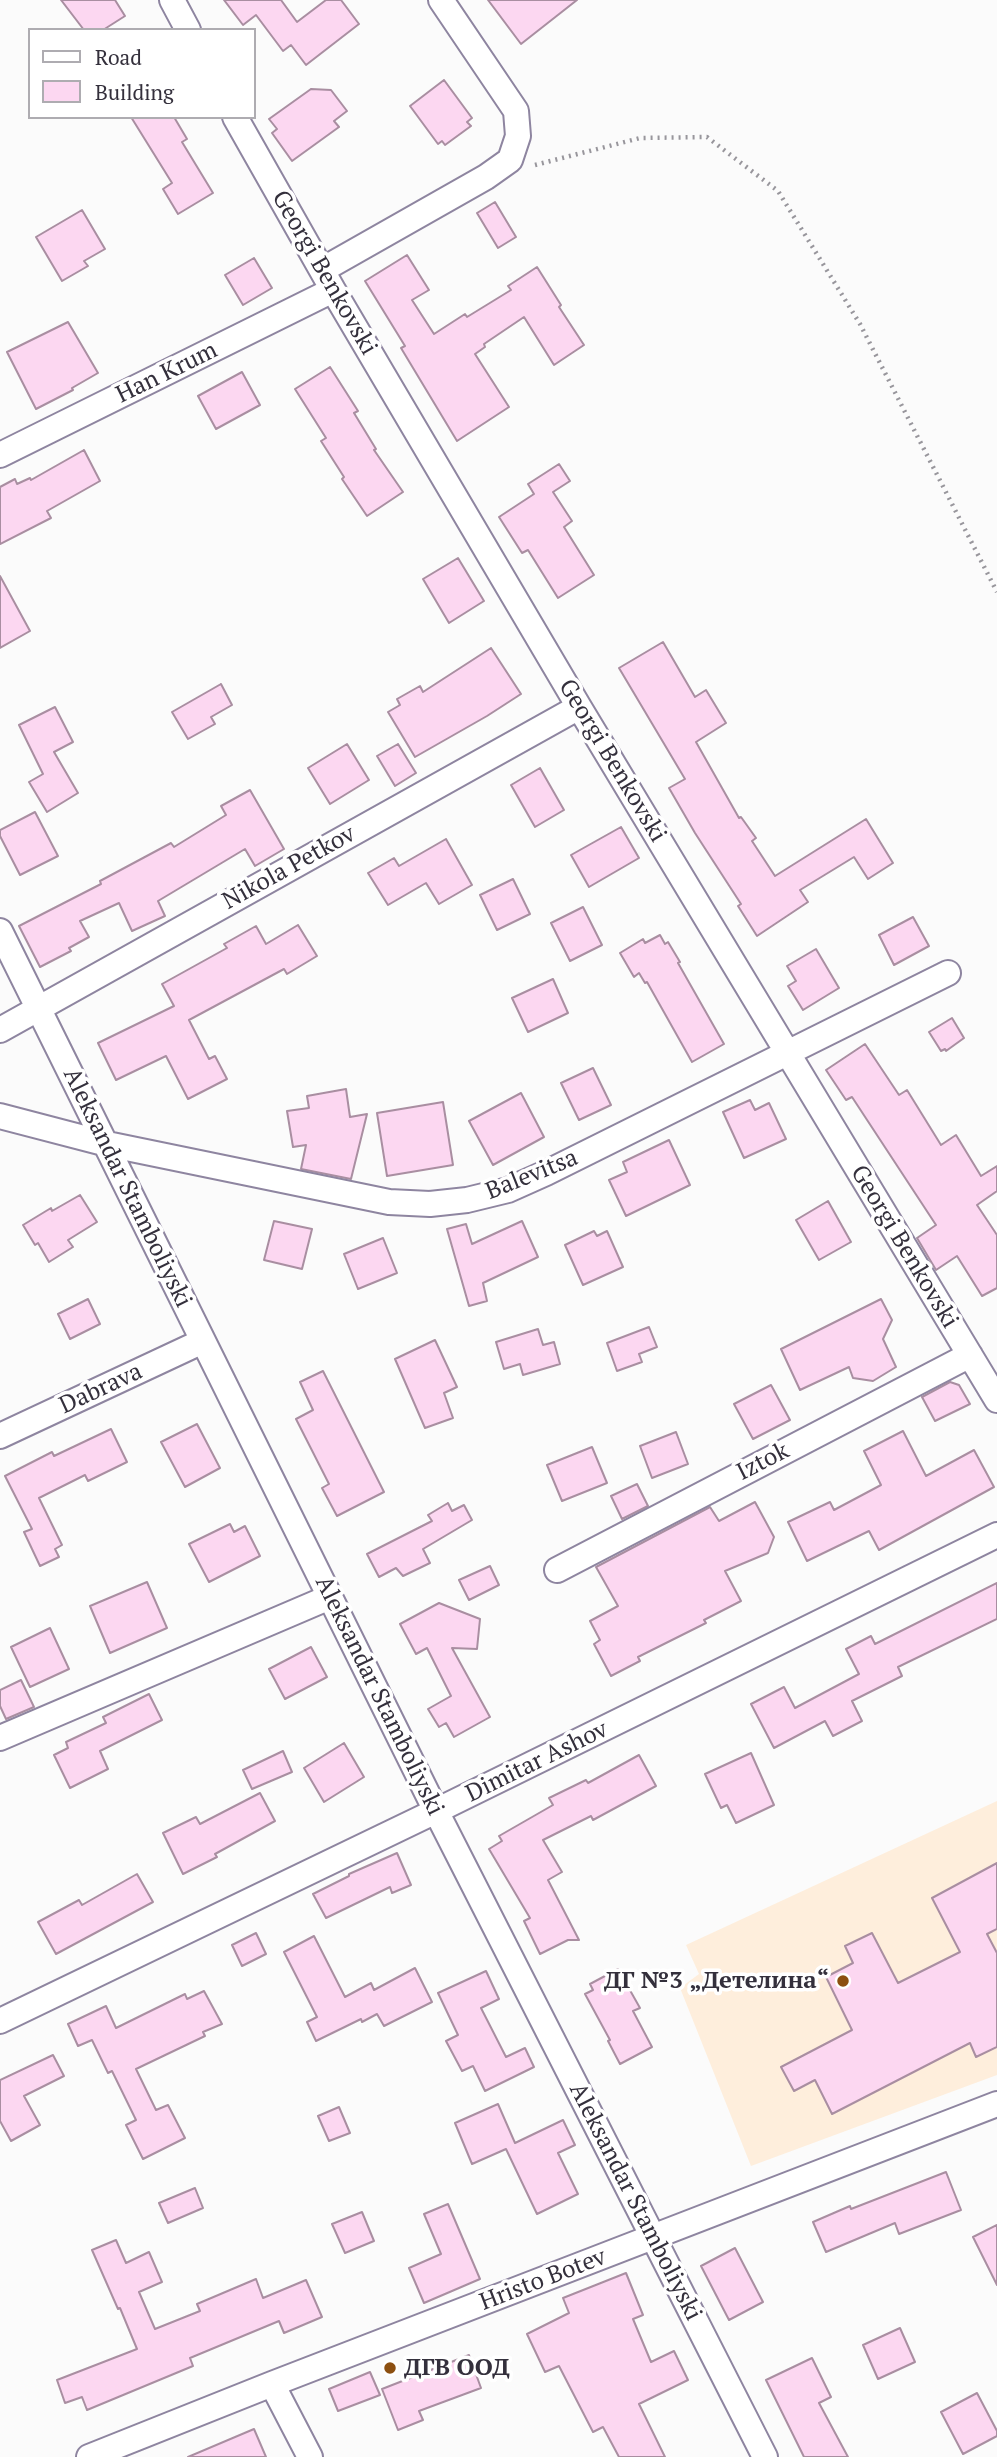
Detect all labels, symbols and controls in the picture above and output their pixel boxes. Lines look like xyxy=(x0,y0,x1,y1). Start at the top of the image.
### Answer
legend xyxy=(28,28,256,119)
text: Road xyxy=(95,43,142,71)
text: Building xyxy=(95,78,174,106)
street label: Georgi Benkovski xyxy=(265,186,383,360)
street label: Han Krum xyxy=(112,336,222,410)
street label: Georgi Benkovski xyxy=(552,674,672,848)
street label: Nikola Petkov xyxy=(218,820,360,916)
street label: Aleksandar Stamboliyski xyxy=(56,1064,198,1312)
street label: Balevitsa xyxy=(482,1144,582,1206)
street label: Georgi Benkovski xyxy=(844,1160,964,1334)
street label: Dabrava xyxy=(55,1357,147,1421)
street label: Iztok xyxy=(732,1437,794,1487)
street label: Aleksandar Stamboliyski xyxy=(308,1572,450,1820)
street label: Dimitar Ashov xyxy=(461,1715,613,1809)
place label: ДГ №3 „Детелина“ xyxy=(604,1967,829,1995)
marker: ДГ №3 „Детелина“ xyxy=(835,1973,851,1989)
street label: Aleksandar Stamboliyski xyxy=(563,2078,707,2326)
street label: Hristo Botev xyxy=(476,2243,610,2317)
place label: ДГВ ООД xyxy=(404,2354,510,2382)
marker: ДГВ ООД xyxy=(382,2360,398,2376)

